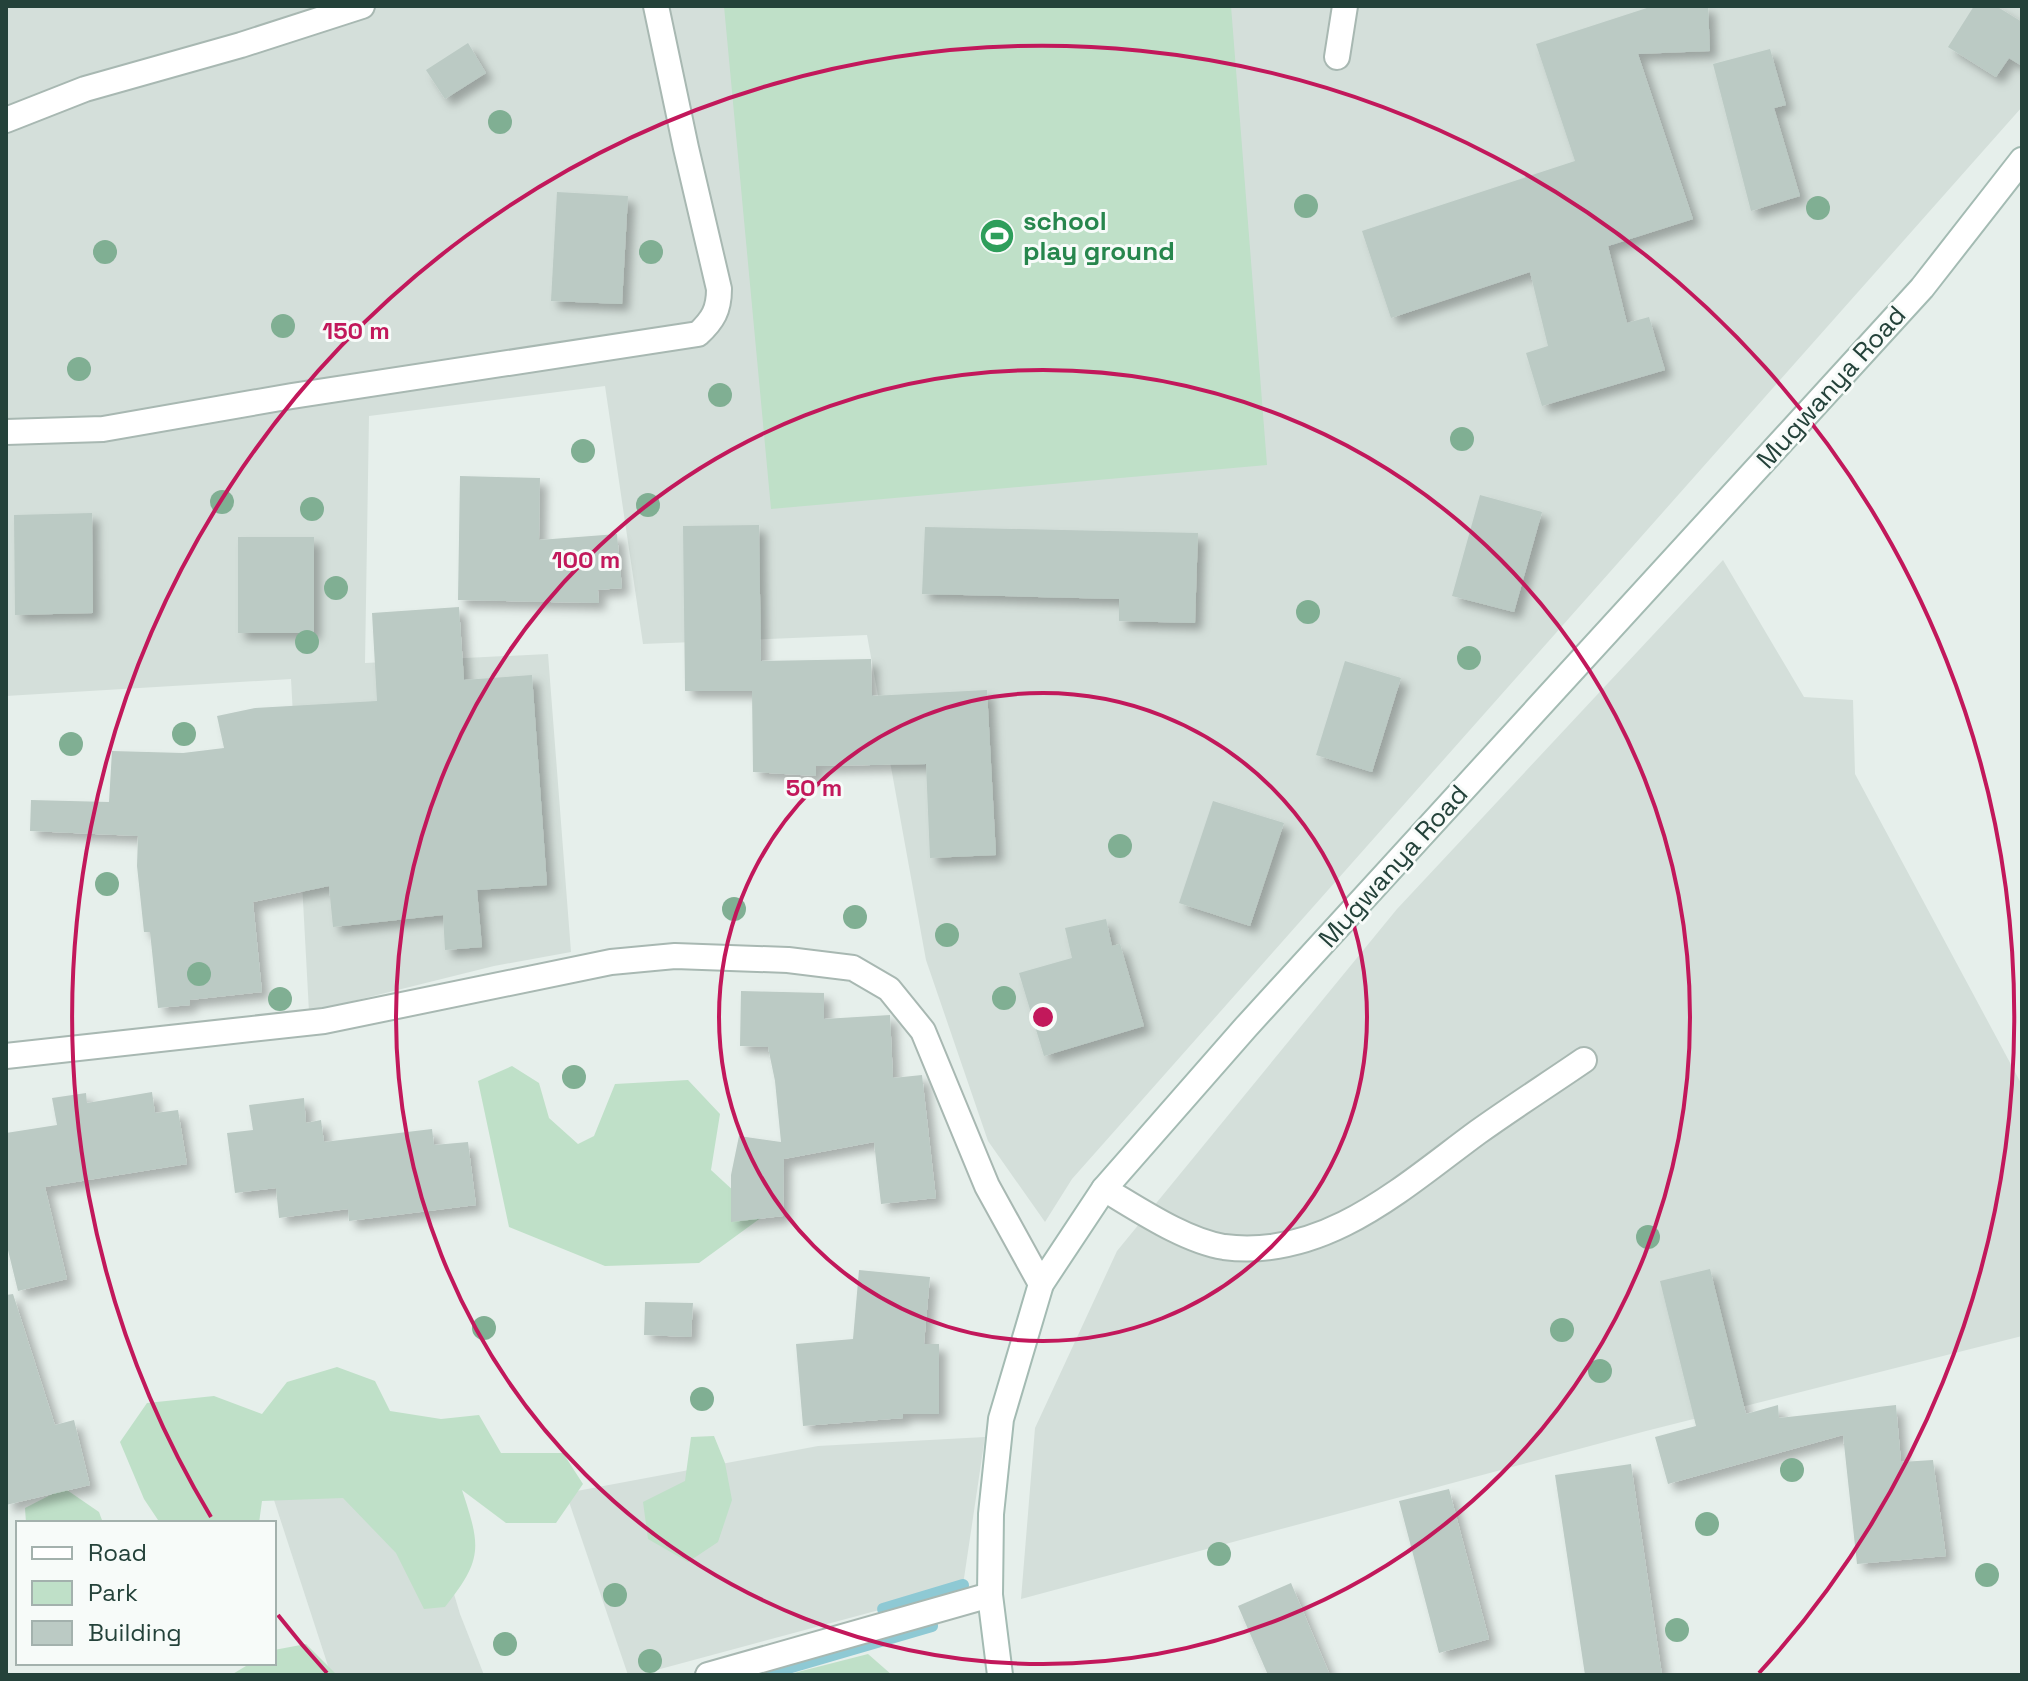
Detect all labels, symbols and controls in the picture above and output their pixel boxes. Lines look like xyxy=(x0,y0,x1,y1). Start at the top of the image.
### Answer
place label: school play ground xyxy=(1023,204,1175,268)
sports icon: school play ground xyxy=(978,217,1016,255)
street label: Mugwanya Road xyxy=(1749,298,1913,476)
text: 150 m xyxy=(322,315,390,346)
text: 100 m xyxy=(552,544,620,575)
text: 50 m xyxy=(786,772,842,803)
street label: Mugwanya Road xyxy=(1311,777,1475,955)
centre of rings xyxy=(1029,1003,1057,1031)
legend xyxy=(16,1521,276,1665)
text: Road xyxy=(88,1537,147,1568)
text: Park xyxy=(88,1577,138,1608)
text: Building xyxy=(88,1617,182,1648)

